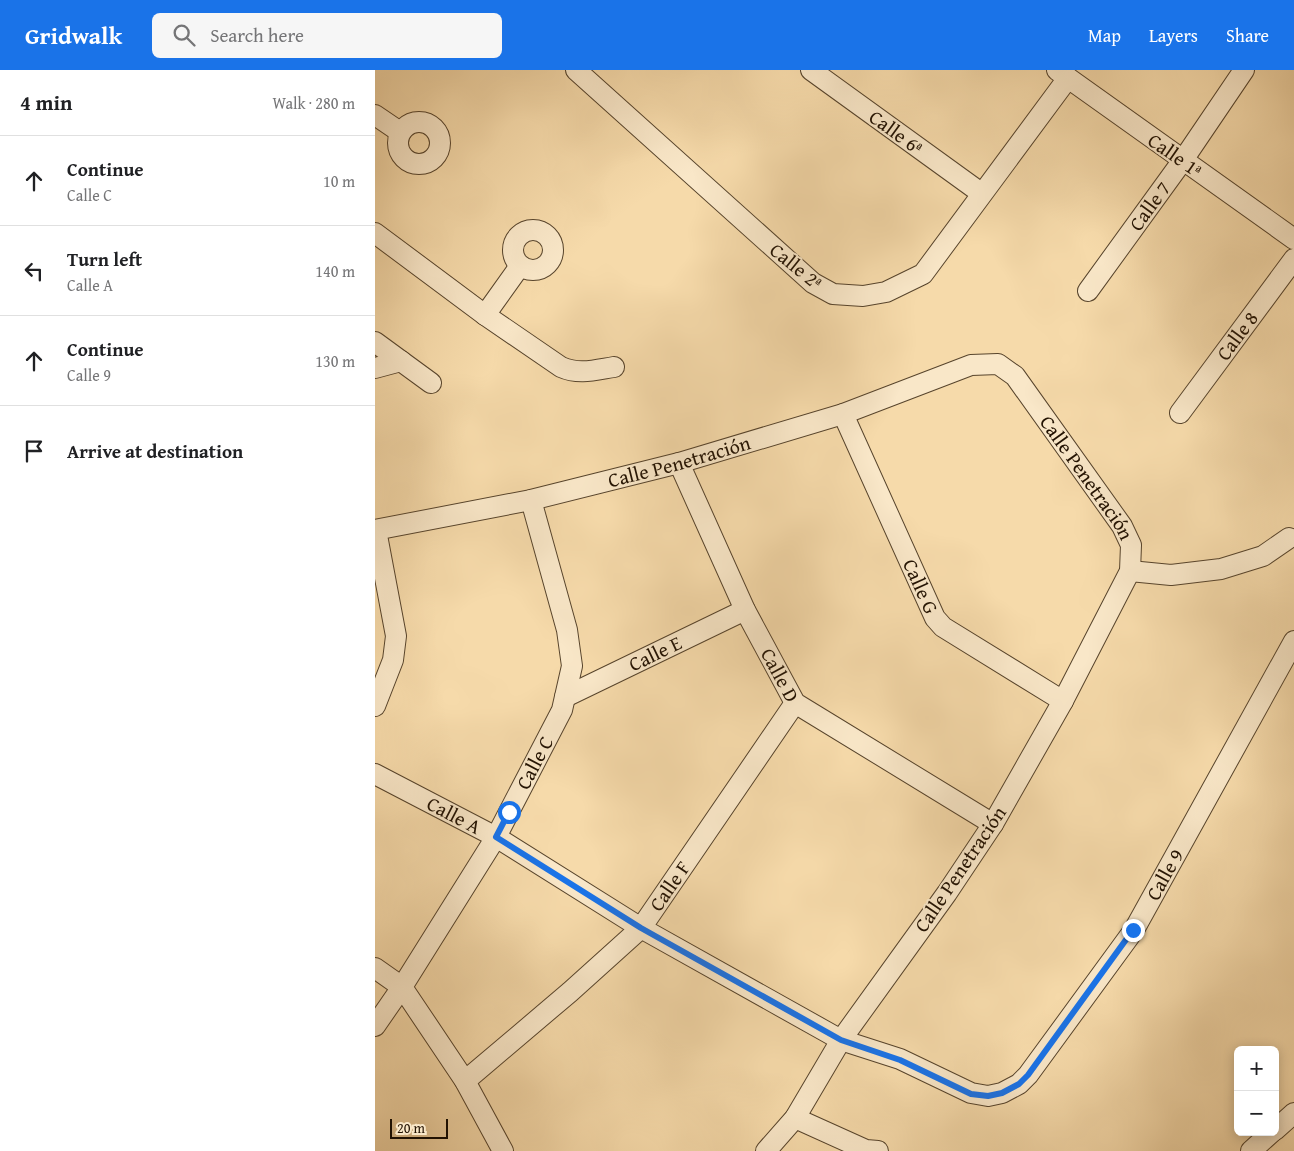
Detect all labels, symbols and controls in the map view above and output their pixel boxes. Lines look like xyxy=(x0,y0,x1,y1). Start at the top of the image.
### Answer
search box xyxy=(152,13,502,58)
text: Gridwalk xyxy=(25,18,122,53)
icon: search xyxy=(170,21,198,49)
text: Search here xyxy=(210,21,304,49)
text: Map xyxy=(1088,22,1121,49)
text: Layers xyxy=(1149,22,1198,49)
text: Share xyxy=(1226,22,1269,49)
text: 4 min xyxy=(20,87,72,118)
text: Walk · 280 m xyxy=(272,91,355,115)
street label: Calle 6ª xyxy=(863,102,930,161)
street label: Calle 1ª xyxy=(1142,125,1209,184)
text: Continue xyxy=(67,155,144,183)
icon: ahead xyxy=(20,167,48,195)
text: 10 m xyxy=(323,169,355,193)
street label: Calle 7 xyxy=(1121,175,1177,236)
text: Calle C xyxy=(67,183,112,207)
street label: Calle 2ª xyxy=(764,235,829,296)
text: Turn left xyxy=(67,245,142,273)
icon: left xyxy=(20,257,48,285)
text: 140 m xyxy=(315,259,355,283)
text: Calle A xyxy=(67,273,113,297)
street label: Calle 8 xyxy=(1209,305,1265,366)
text: Continue xyxy=(67,335,144,363)
icon: ahead xyxy=(20,347,48,375)
text: 130 m xyxy=(315,349,355,373)
text: Calle 9 xyxy=(67,363,111,387)
street label: Calle Penetración xyxy=(1033,409,1141,544)
street label: Calle Penetración xyxy=(605,427,754,494)
icon: arrive xyxy=(20,437,48,465)
text: Arrive at destination xyxy=(67,437,243,465)
street label: Calle G xyxy=(896,554,946,618)
street label: Calle E xyxy=(624,628,686,678)
street label: Calle D xyxy=(754,643,807,707)
street label: Calle C xyxy=(508,731,560,794)
street label: Calle A xyxy=(422,789,486,841)
street label: Calle Penetración xyxy=(907,800,1013,938)
route start xyxy=(498,801,521,824)
street label: Calle 9 xyxy=(1138,843,1190,905)
street label: Calle F xyxy=(642,855,697,917)
route end xyxy=(1122,919,1145,942)
map controls xyxy=(1234,1046,1279,1136)
button: + xyxy=(1234,1046,1279,1091)
button: − xyxy=(1234,1091,1279,1136)
scale bar xyxy=(390,1116,447,1139)
text: 20 m xyxy=(397,1118,425,1138)

